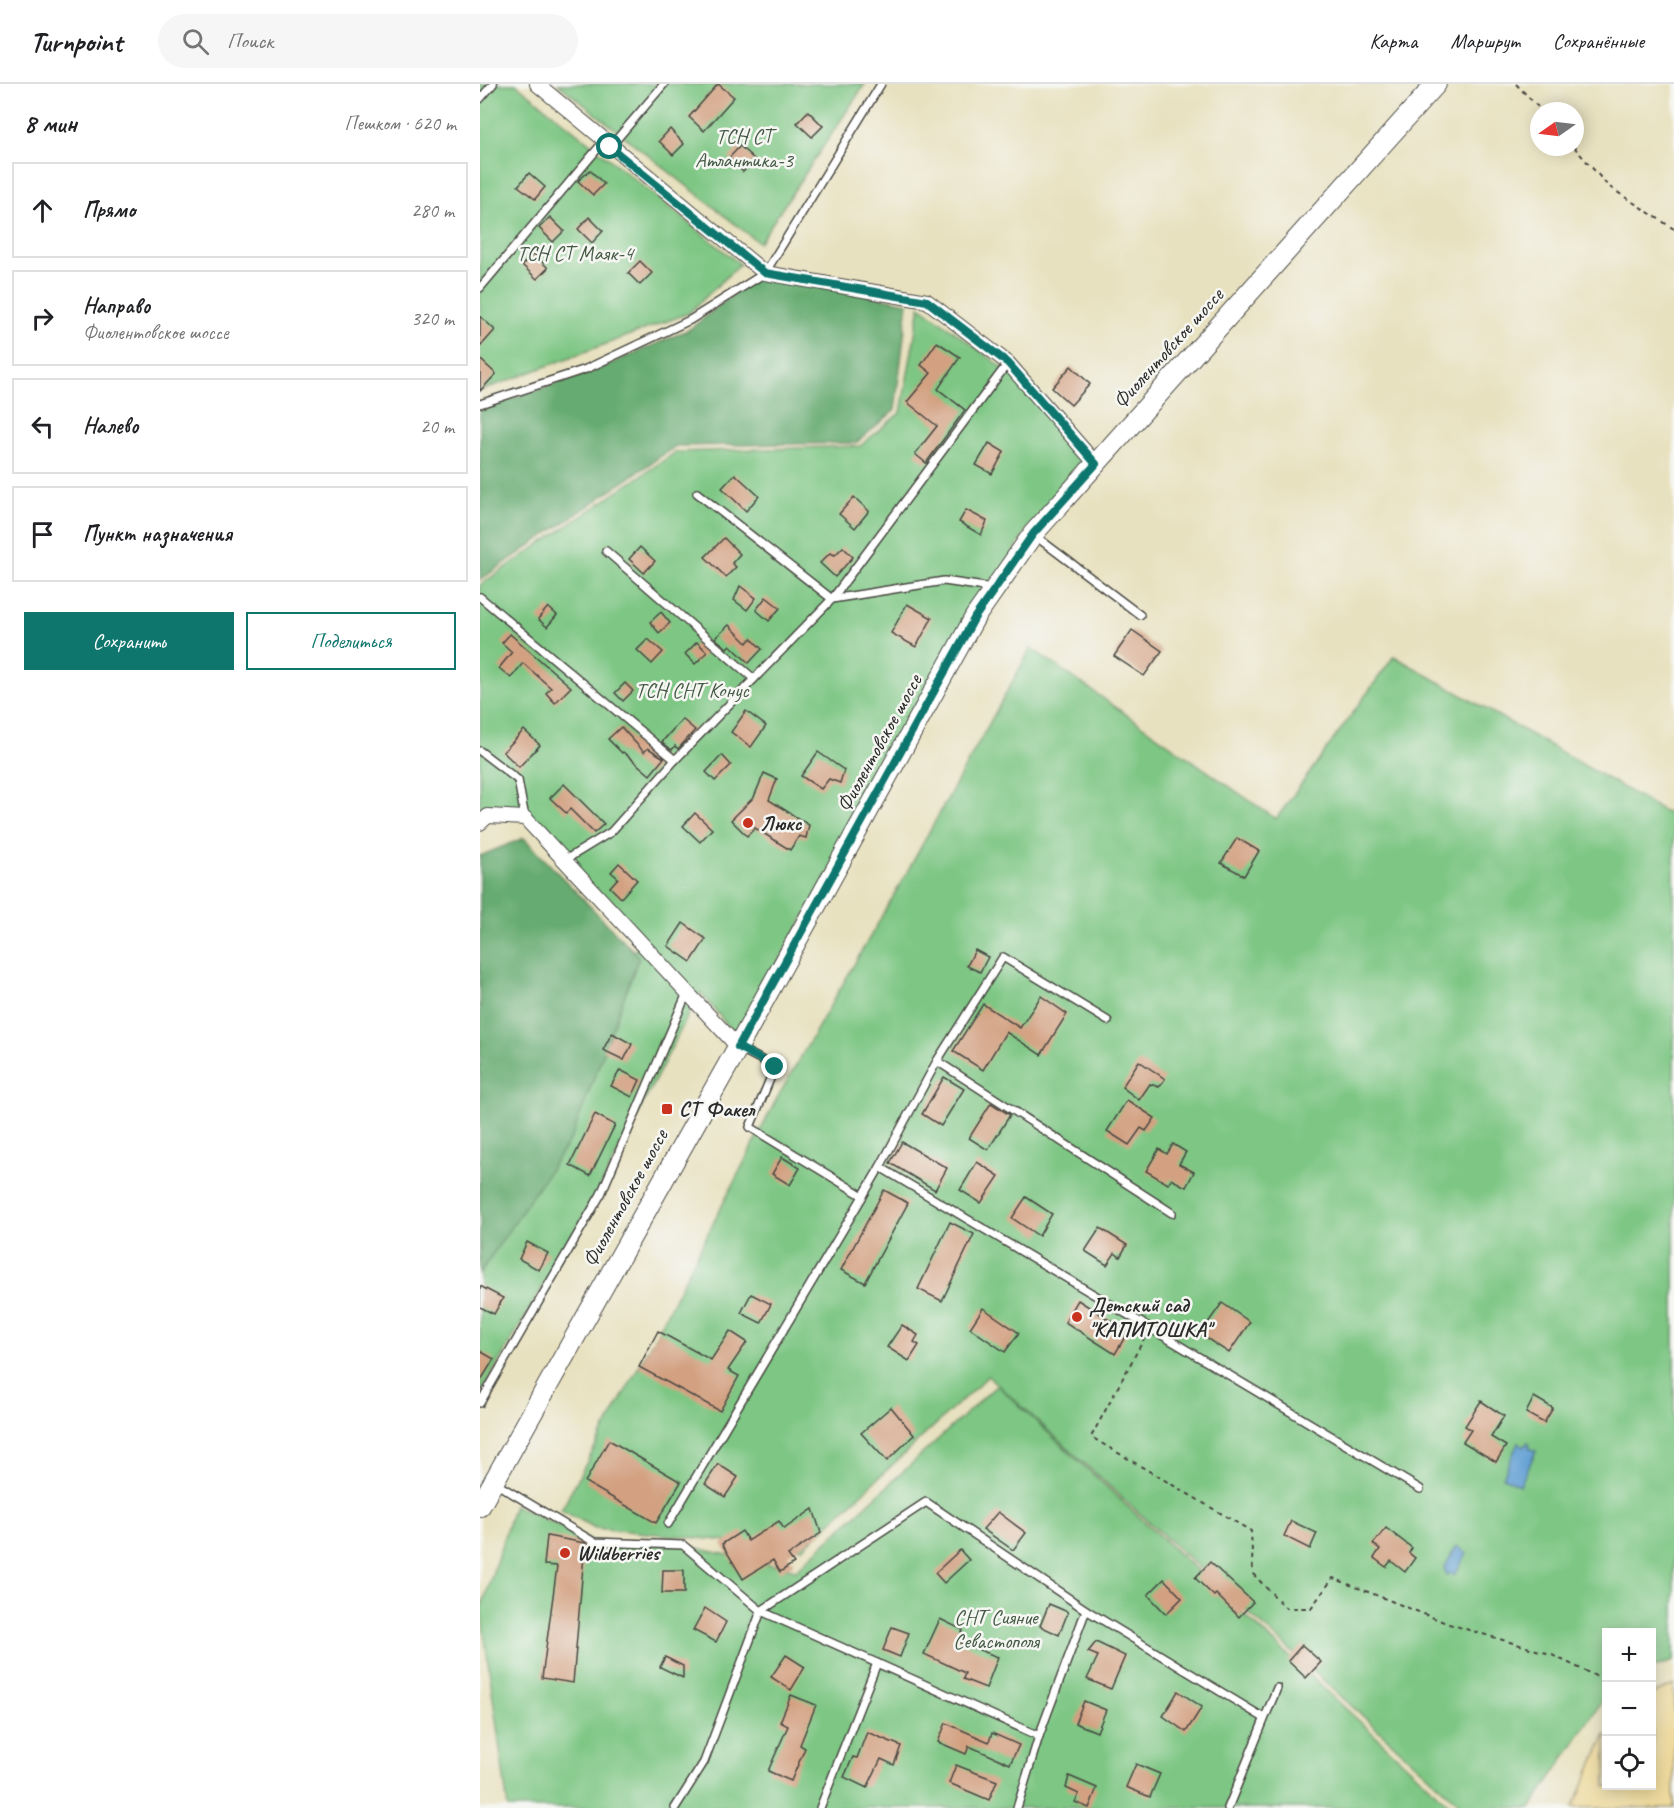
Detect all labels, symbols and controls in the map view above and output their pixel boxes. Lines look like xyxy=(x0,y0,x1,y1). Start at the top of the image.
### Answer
search box xyxy=(158,14,578,68)
text: Turnpoint xyxy=(30,24,122,59)
icon: search xyxy=(179,25,212,58)
text: Поиск xyxy=(227,27,273,55)
text: Карта xyxy=(1369,28,1418,54)
text: Маршрут xyxy=(1451,28,1520,54)
text: Сохранённые xyxy=(1553,28,1644,54)
north arrow xyxy=(1530,102,1584,156)
text: 8 мин xyxy=(24,107,77,140)
text: Пешком · 620 m xyxy=(344,111,456,136)
park label: ТСН СТ Атлантика-3 xyxy=(695,123,795,173)
route start xyxy=(596,133,622,159)
icon: ahead xyxy=(26,194,59,227)
text: Прямо xyxy=(83,196,135,224)
text: 280 m xyxy=(411,198,454,223)
park label: ТСН СТ Маяк-4 xyxy=(517,240,636,266)
street label: Фиолентовское шоссе xyxy=(1107,282,1230,413)
text: Направо xyxy=(83,292,150,320)
icon: right xyxy=(26,302,59,335)
text: 320 m xyxy=(411,306,454,331)
text: Фиолентовское шоссе xyxy=(83,320,229,345)
icon: left xyxy=(26,410,59,443)
text: Налево xyxy=(83,412,139,440)
text: 20 m xyxy=(420,414,454,439)
icon: arrive xyxy=(26,518,59,551)
text: Пункт назначения xyxy=(83,520,232,548)
button: Сохранить xyxy=(24,612,234,670)
button: Поделиться xyxy=(246,612,456,670)
street label: Фиолентовское шоссе xyxy=(831,669,928,816)
park label: ТСН СНТ Конус xyxy=(635,677,750,703)
place label: Люкс xyxy=(760,810,802,836)
marker: Люкс xyxy=(741,816,755,830)
route end xyxy=(761,1053,787,1079)
place label: СТ Факел xyxy=(679,1096,756,1122)
marker: СТ Факел xyxy=(660,1102,674,1116)
street label: Фиолентовское шоссе xyxy=(577,1124,674,1271)
place label: Детский сад "КАПИТОШКА" xyxy=(1089,1292,1216,1342)
marker: Детский сад "КАПИТОШКА" xyxy=(1070,1310,1084,1324)
place label: Wildberries xyxy=(577,1540,662,1566)
marker: Wildberries xyxy=(558,1546,572,1560)
park label: СНТ Сияние Севастополя xyxy=(953,1604,1040,1654)
map controls xyxy=(1602,1628,1656,1790)
button: + xyxy=(1602,1628,1656,1682)
button: − xyxy=(1602,1682,1656,1736)
button: locate xyxy=(1602,1736,1656,1790)

